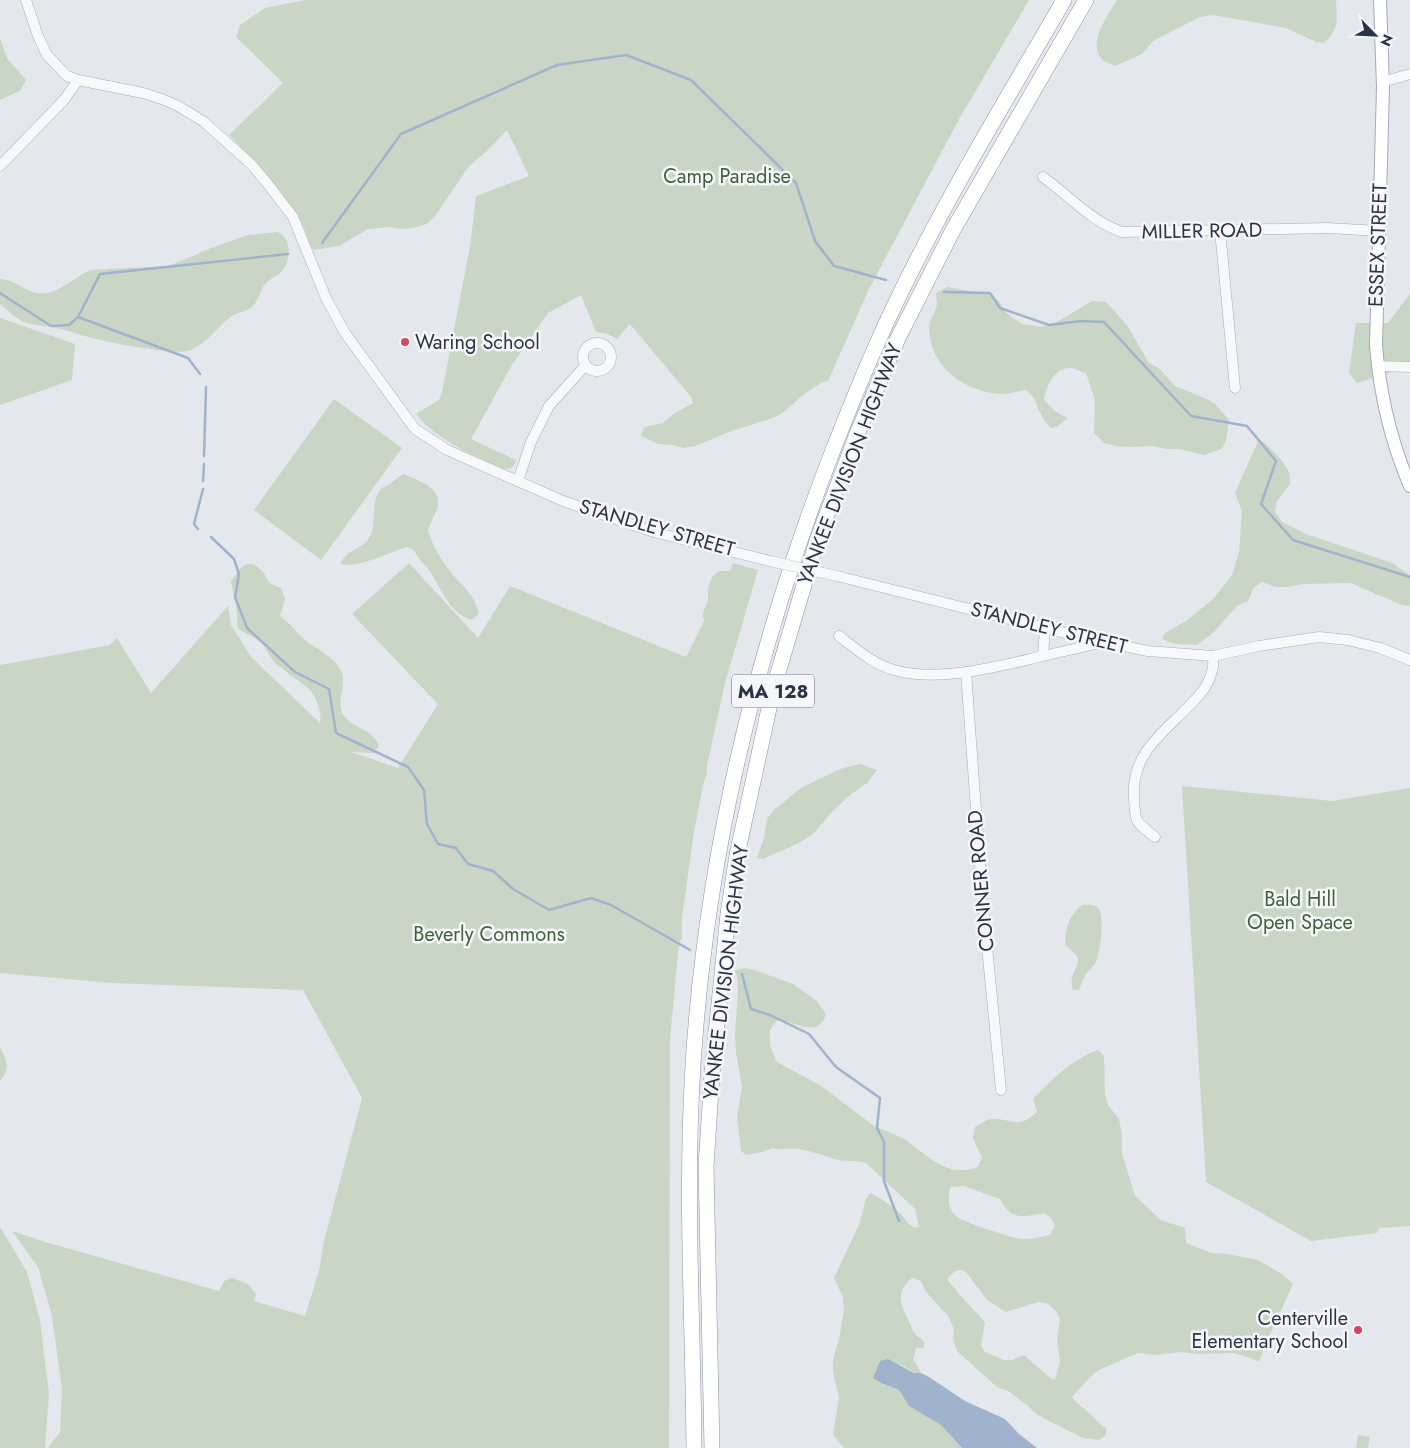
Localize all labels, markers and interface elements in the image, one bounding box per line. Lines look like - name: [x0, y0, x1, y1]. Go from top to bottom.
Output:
- north arrow: [1350, 10, 1400, 60]
- text: N: [1375, 31, 1398, 49]
- park label: Camp Paradise: [663, 162, 791, 191]
- street label: ESSEX STREET: [1361, 182, 1395, 307]
- street label: MILLER ROAD: [1142, 215, 1262, 247]
- place label: Waring School: [415, 328, 540, 357]
- marker: Waring School: [399, 336, 411, 348]
- street label: YANKEE DIVISION HIGHWAY: [790, 338, 910, 589]
- street label: STANDLEY STREET: [576, 492, 739, 564]
- street label: STANDLEY STREET: [968, 595, 1131, 662]
- road number: MA 128: [732, 674, 814, 708]
- street label: CONNER ROAD: [960, 809, 1002, 953]
- street label: YANKEE DIVISION HIGHWAY: [696, 842, 756, 1101]
- park label: Bald Hill Open Space: [1247, 885, 1353, 937]
- park label: Beverly Commons: [413, 920, 565, 949]
- place label: Centerville Elementary School: [1192, 1304, 1348, 1356]
- marker: Centerville Elementary School: [1352, 1324, 1364, 1336]

